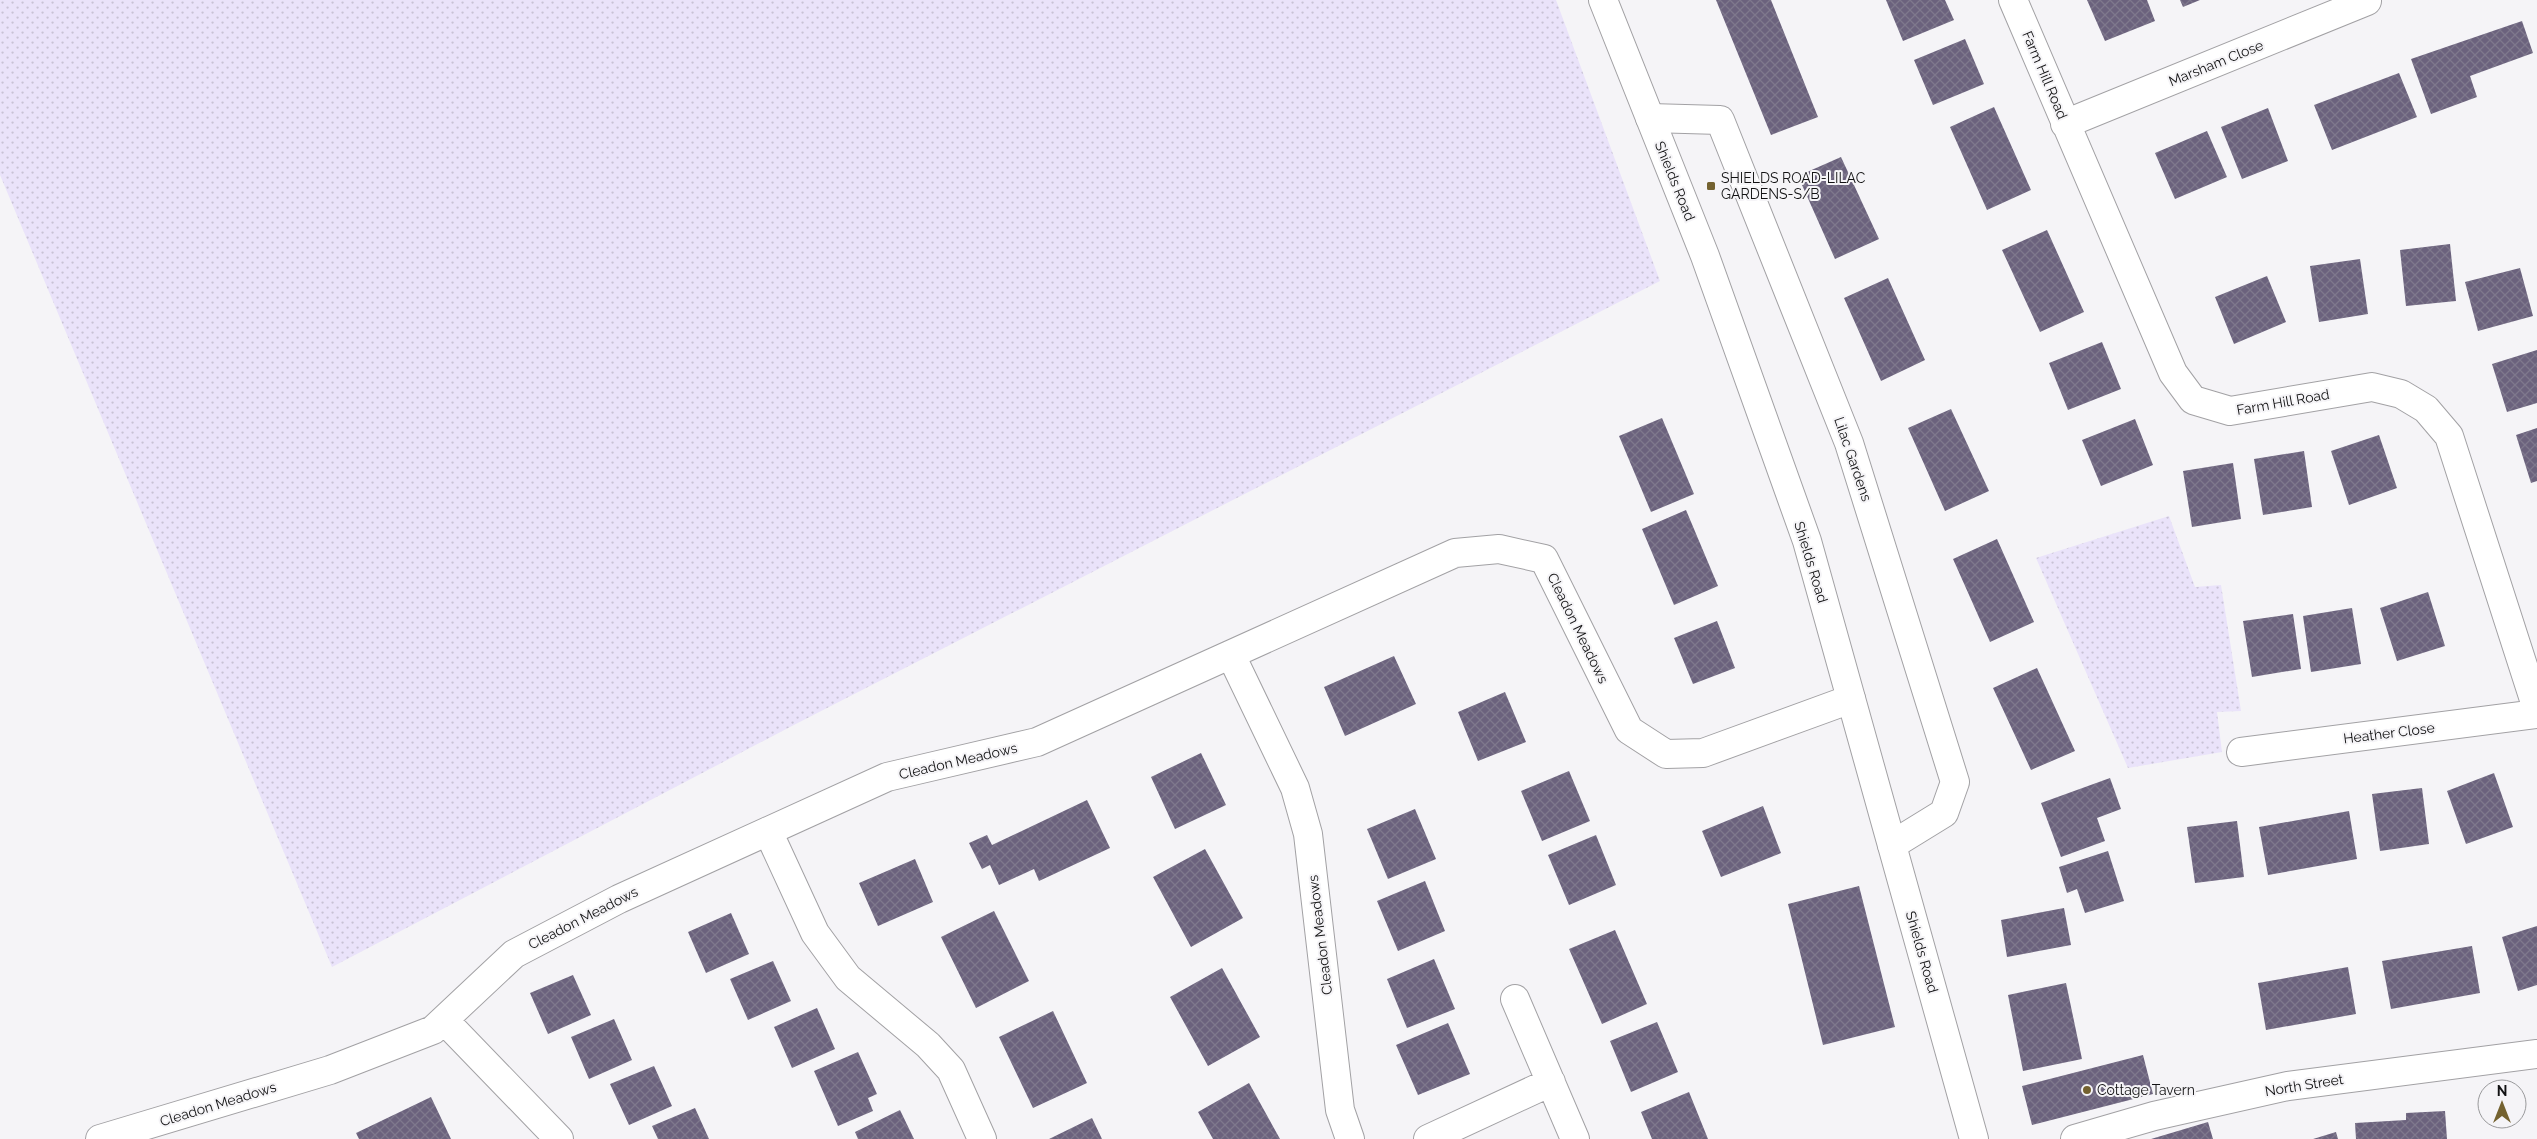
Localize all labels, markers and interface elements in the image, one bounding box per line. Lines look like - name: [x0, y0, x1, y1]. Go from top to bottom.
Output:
- street label: Farm Hill Road: [2019, 29, 2071, 121]
- street label: Marsham Close: [2166, 37, 2266, 89]
- street label: Shields Road: [1652, 139, 1698, 223]
- place label: SHIELDS ROAD-LILAC GARDENS-S/B: [1721, 170, 1866, 202]
- marker: SHIELDS ROAD-LILAC GARDENS-S/B: [1705, 180, 1717, 192]
- street label: Farm Hill Road: [2235, 386, 2331, 418]
- street label: Lilac Gardens: [1831, 415, 1875, 503]
- street label: Shields Road: [1791, 519, 1831, 605]
- street label: Cleadon Meadows: [1544, 570, 1612, 686]
- street label: Heather Close: [2342, 719, 2436, 747]
- street label: Cleadon Meadows: [897, 740, 1019, 782]
- street label: Cleadon Meadows: [1305, 874, 1335, 996]
- street label: Cleadon Meadows: [526, 883, 641, 953]
- street label: Shields Road: [1903, 909, 1941, 995]
- street label: North Street: [2264, 1071, 2345, 1099]
- street label: Cleadon Meadows: [158, 1079, 278, 1129]
- north arrow: [2477, 1079, 2527, 1129]
- place label: Cottage Tavern: [2097, 1082, 2195, 1098]
- text: N: [2497, 1083, 2507, 1099]
- marker: Cottage Tavern: [2081, 1084, 2093, 1096]

